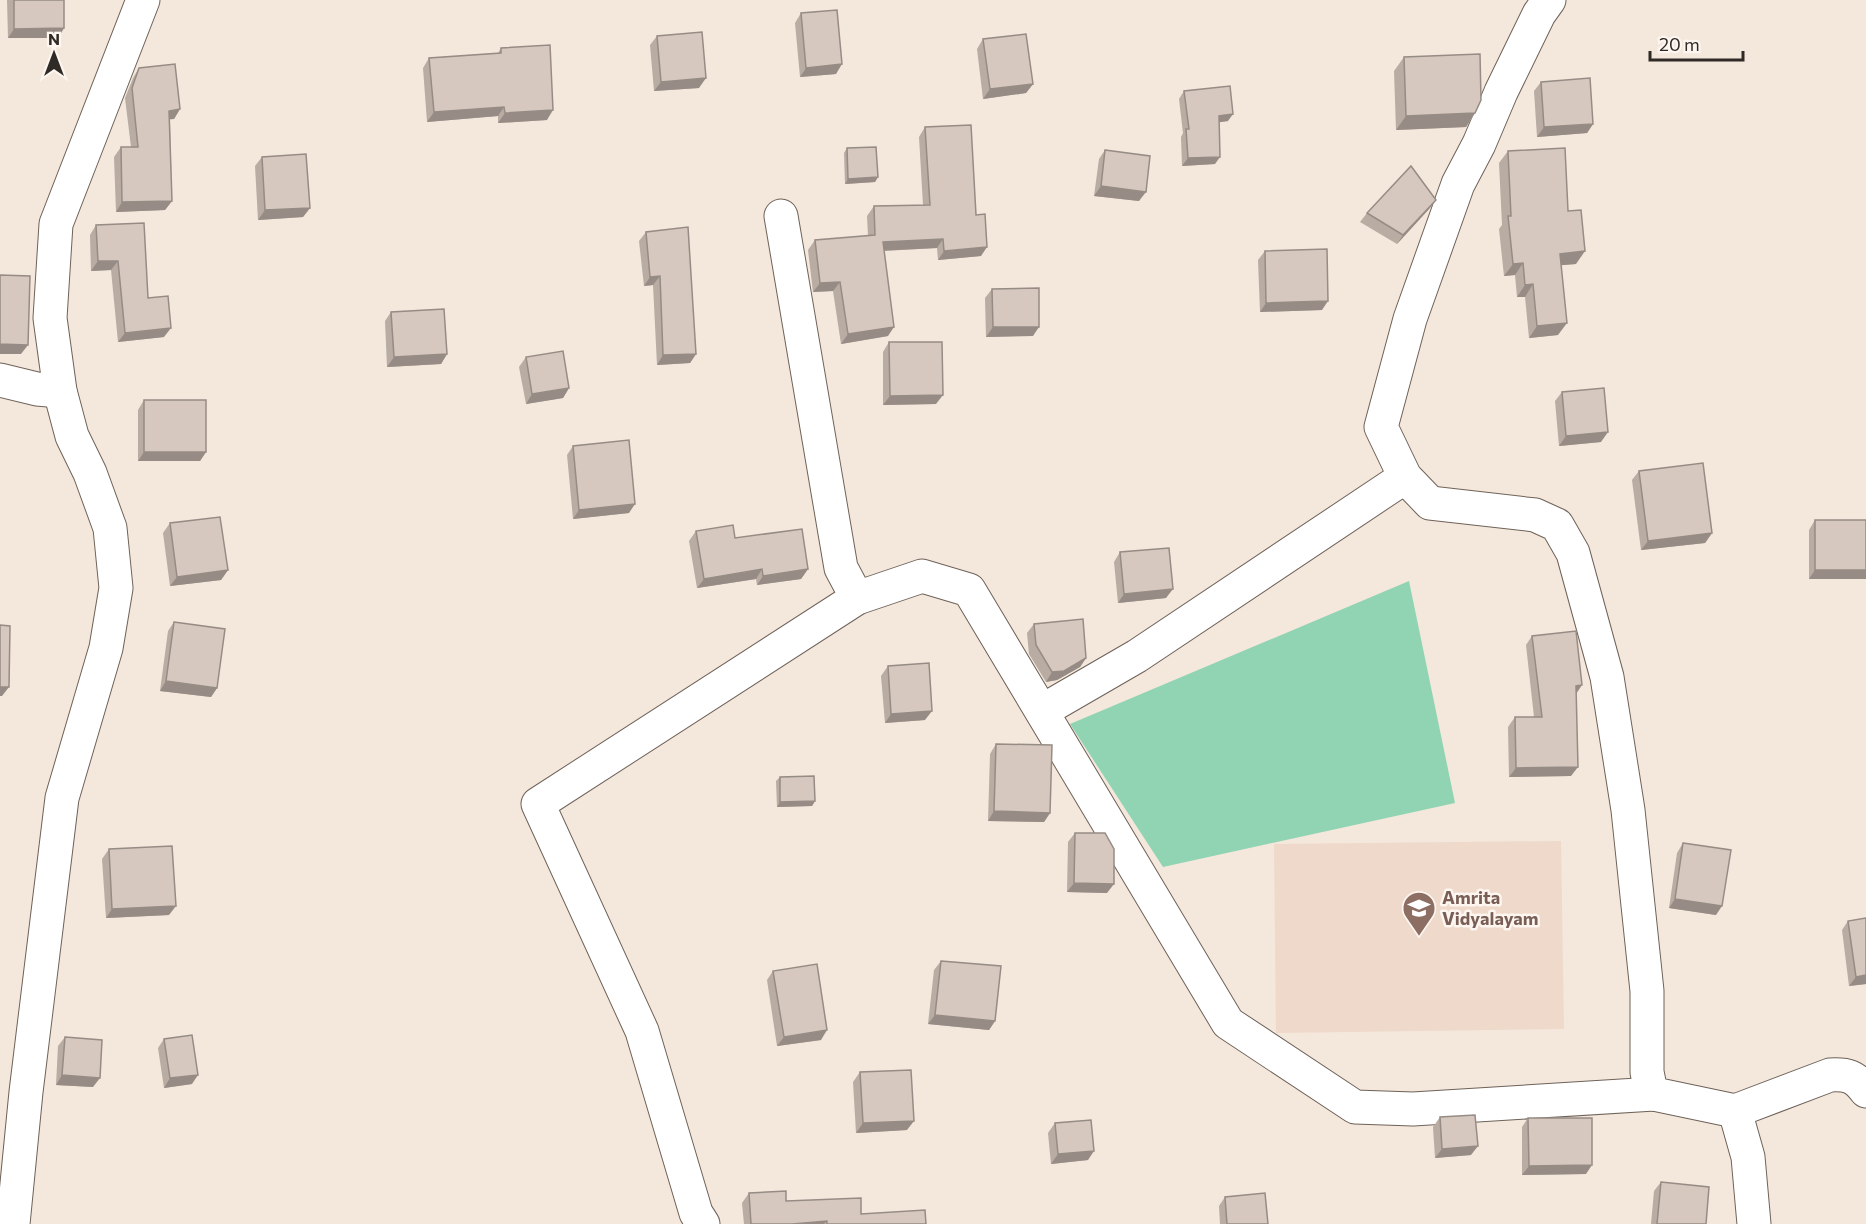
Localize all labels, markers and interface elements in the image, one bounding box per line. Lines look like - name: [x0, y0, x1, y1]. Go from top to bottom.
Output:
- north arrow: [24, 24, 84, 84]
- scale bar: [1650, 24, 1743, 62]
- text: N: [48, 29, 60, 48]
- text: 20 m: [1659, 33, 1700, 55]
- place label: Amrita Vidyalayam: [1442, 886, 1539, 929]
- school or university icon: Amrita Vidyalayam: [1401, 890, 1437, 937]

